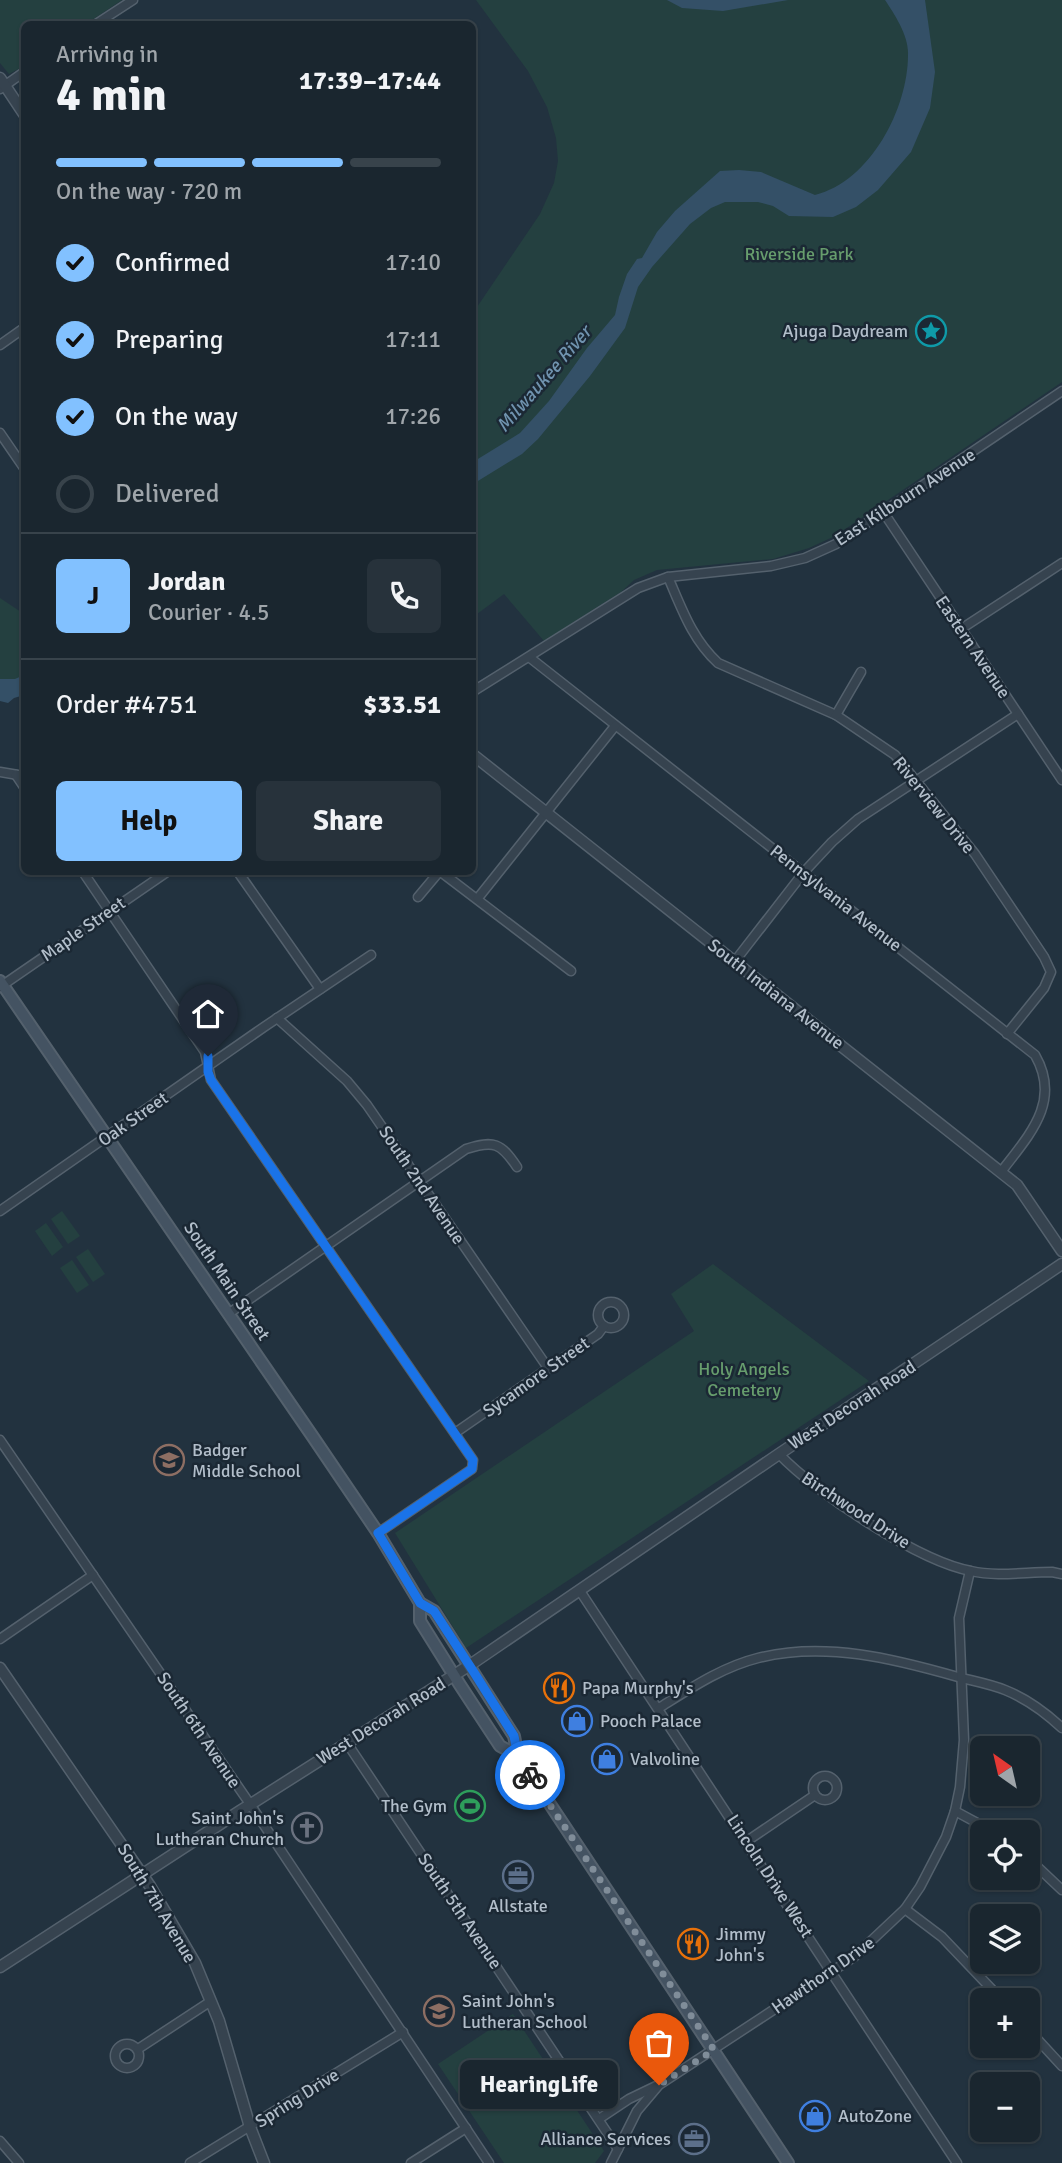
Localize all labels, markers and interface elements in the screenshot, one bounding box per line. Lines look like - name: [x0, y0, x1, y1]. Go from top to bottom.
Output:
- text: Arriving in: [56, 40, 158, 69]
- text: 17:39–17:44: [299, 65, 441, 97]
- text: 4 min: [56, 67, 167, 123]
- text: On the way · 720 m: [56, 177, 242, 206]
- park label: Riverside Park: [745, 243, 854, 265]
- icon: check: [56, 244, 94, 282]
- text: Confirmed: [115, 247, 230, 279]
- text: 17:10: [385, 248, 441, 277]
- place icon: Ajuga Daydream: [914, 314, 948, 348]
- water label: Milwaukee River: [491, 319, 599, 437]
- place label: Ajuga Daydream: [783, 320, 908, 342]
- icon: check: [56, 321, 94, 359]
- text: Preparing: [115, 324, 223, 356]
- text: 17:11: [385, 325, 441, 354]
- icon: check: [56, 398, 94, 436]
- text: On the way: [115, 401, 238, 433]
- text: 17:26: [385, 402, 441, 431]
- street label: East Kilbourn Avenue: [830, 443, 980, 551]
- text: Delivered: [115, 478, 220, 510]
- button: phone: [367, 559, 441, 633]
- text: Jordan: [148, 566, 225, 598]
- text: J: [87, 580, 99, 612]
- street label: Eastern Avenue: [931, 592, 1015, 702]
- text: Courier · 4.5: [148, 598, 269, 627]
- text: Order #4751: [56, 689, 197, 721]
- text: $33.51: [363, 689, 441, 721]
- street label: Riverview Drive: [888, 752, 980, 858]
- button: Help: [56, 781, 242, 861]
- button: Share: [256, 781, 441, 861]
- street label: Pennsylvania Avenue: [766, 840, 906, 956]
- street label: Maple Street: [36, 892, 130, 966]
- street label: South Indiana Avenue: [703, 934, 849, 1054]
- pin: [178, 984, 238, 1056]
- icon: home: [189, 995, 227, 1033]
- street label: Oak Street: [94, 1087, 172, 1151]
- street label: South 2nd Avenue: [374, 1121, 470, 1249]
- street label: South Main Street: [179, 1217, 275, 1345]
- street label: Sycamore Street: [478, 1332, 594, 1422]
- street label: West Decorah Road: [784, 1355, 920, 1455]
- park label: Holy Angels Cemetery: [698, 1358, 790, 1401]
- place label: Badger Middle School: [192, 1439, 301, 1482]
- school or university icon: Badger Middle School: [152, 1443, 186, 1477]
- street label: Birchwood Drive: [797, 1467, 915, 1553]
- street label: South 6th Avenue: [152, 1668, 246, 1792]
- restaurant icon: Papa Murphy's: [542, 1671, 576, 1705]
- street label: West Decorah Road: [312, 1672, 450, 1770]
- place label: Papa Murphy's: [582, 1677, 694, 1699]
- shop icon: Pooch Palace: [560, 1704, 594, 1738]
- place label: Pooch Palace: [600, 1710, 701, 1732]
- north arrow: [970, 1736, 1040, 1806]
- map controls: [970, 1736, 1040, 2142]
- courier: [495, 1740, 565, 1810]
- shop icon: Valvoline: [590, 1742, 624, 1776]
- place label: Valvoline: [630, 1748, 700, 1770]
- icon: bike: [511, 1756, 549, 1794]
- sports icon: The Gym: [453, 1789, 487, 1823]
- place label: The Gym: [381, 1795, 447, 1817]
- place label: Saint John's Lutheran Church: [156, 1807, 284, 1850]
- street label: Lincoln Drive West: [722, 1810, 818, 1942]
- church icon: Saint John's Lutheran Church: [290, 1811, 324, 1845]
- button: locate: [970, 1820, 1040, 1890]
- street label: South 7th Avenue: [113, 1839, 201, 1967]
- street label: South 5th Avenue: [413, 1849, 507, 1973]
- office icon: Allstate: [501, 1859, 535, 1893]
- place label: Allstate: [488, 1895, 548, 1917]
- button: layers: [970, 1904, 1040, 1974]
- place label: Jimmy John's: [716, 1923, 766, 1966]
- restaurant icon: Jimmy John's: [676, 1927, 710, 1961]
- street label: Hawthorn Drive: [767, 1931, 879, 2019]
- button: +: [970, 1988, 1040, 2058]
- place label: Saint John's Lutheran School: [462, 1990, 588, 2033]
- school or university icon: Saint John's Lutheran School: [422, 1994, 456, 2028]
- pin: [629, 2013, 689, 2085]
- icon: bag: [640, 2024, 678, 2062]
- callout: HearingLife: [460, 2060, 617, 2110]
- street label: Spring Drive: [251, 2064, 343, 2132]
- text: HearingLife: [480, 2070, 598, 2099]
- button: −: [970, 2072, 1040, 2142]
- shop icon: AutoZone: [798, 2099, 832, 2133]
- place label: AutoZone: [838, 2105, 912, 2127]
- office icon: Alliance Services: [677, 2122, 711, 2156]
- place label: Alliance Services: [540, 2128, 671, 2150]

